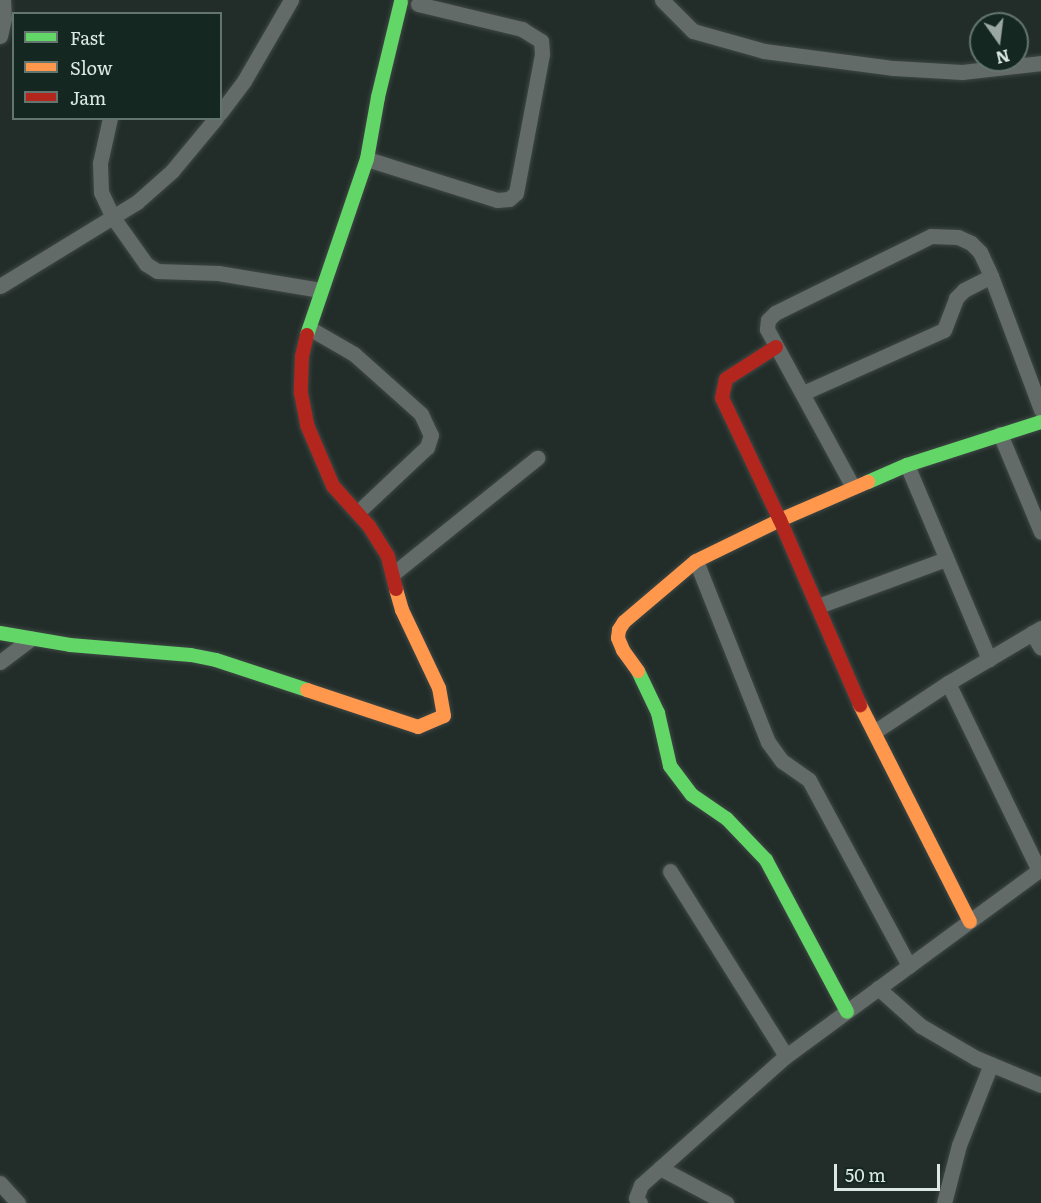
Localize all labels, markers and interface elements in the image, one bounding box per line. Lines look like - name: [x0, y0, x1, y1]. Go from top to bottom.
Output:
- legend: [12, 12, 222, 120]
- north arrow: [969, 12, 1029, 72]
- text: Fast: [70, 24, 105, 51]
- text: N: [993, 44, 1012, 71]
- text: Slow: [70, 54, 112, 81]
- text: Jam: [70, 84, 106, 111]
- scale bar: [837, 1152, 944, 1190]
- text: 50 m: [845, 1161, 886, 1188]

